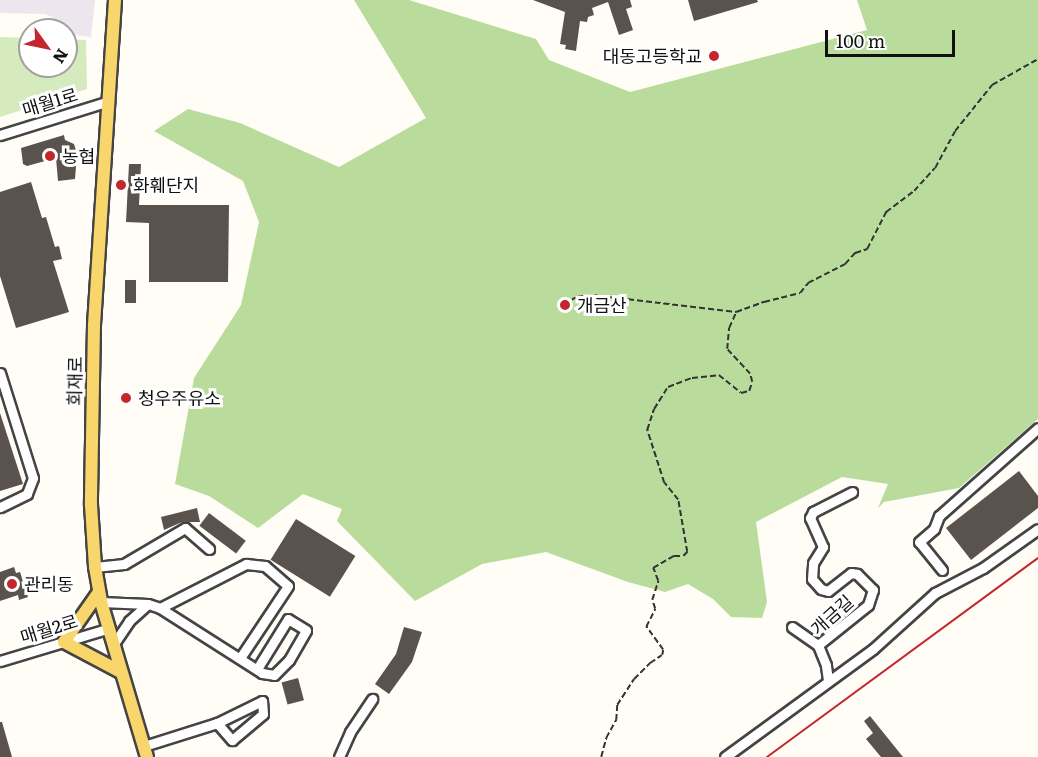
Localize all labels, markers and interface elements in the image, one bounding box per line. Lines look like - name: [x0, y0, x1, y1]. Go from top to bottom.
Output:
- north arrow: [18, 18, 78, 78]
- scale bar: [828, 18, 958, 56]
- text: 100 m: [836, 27, 885, 54]
- text: N: [48, 45, 75, 69]
- place label: 대동고등학교: [603, 45, 702, 67]
- marker: 대동고등학교: [707, 49, 721, 63]
- street label: 매월1로: [20, 83, 80, 121]
- place label: 농협: [62, 145, 95, 167]
- marker: 농협: [43, 149, 57, 163]
- place label: 화훼단지: [133, 174, 199, 196]
- marker: 화훼단지: [114, 178, 128, 192]
- place label: 개금산: [577, 294, 627, 316]
- marker: 개금산: [558, 298, 572, 312]
- street label: 회재로: [64, 356, 86, 406]
- place label: 청우주유소: [138, 387, 221, 409]
- marker: 청우주유소: [119, 391, 133, 405]
- place label: 관리동: [24, 573, 74, 595]
- marker: 관리동: [5, 577, 19, 591]
- street label: 개금길: [806, 590, 858, 640]
- street label: 매월2로: [18, 610, 80, 648]

